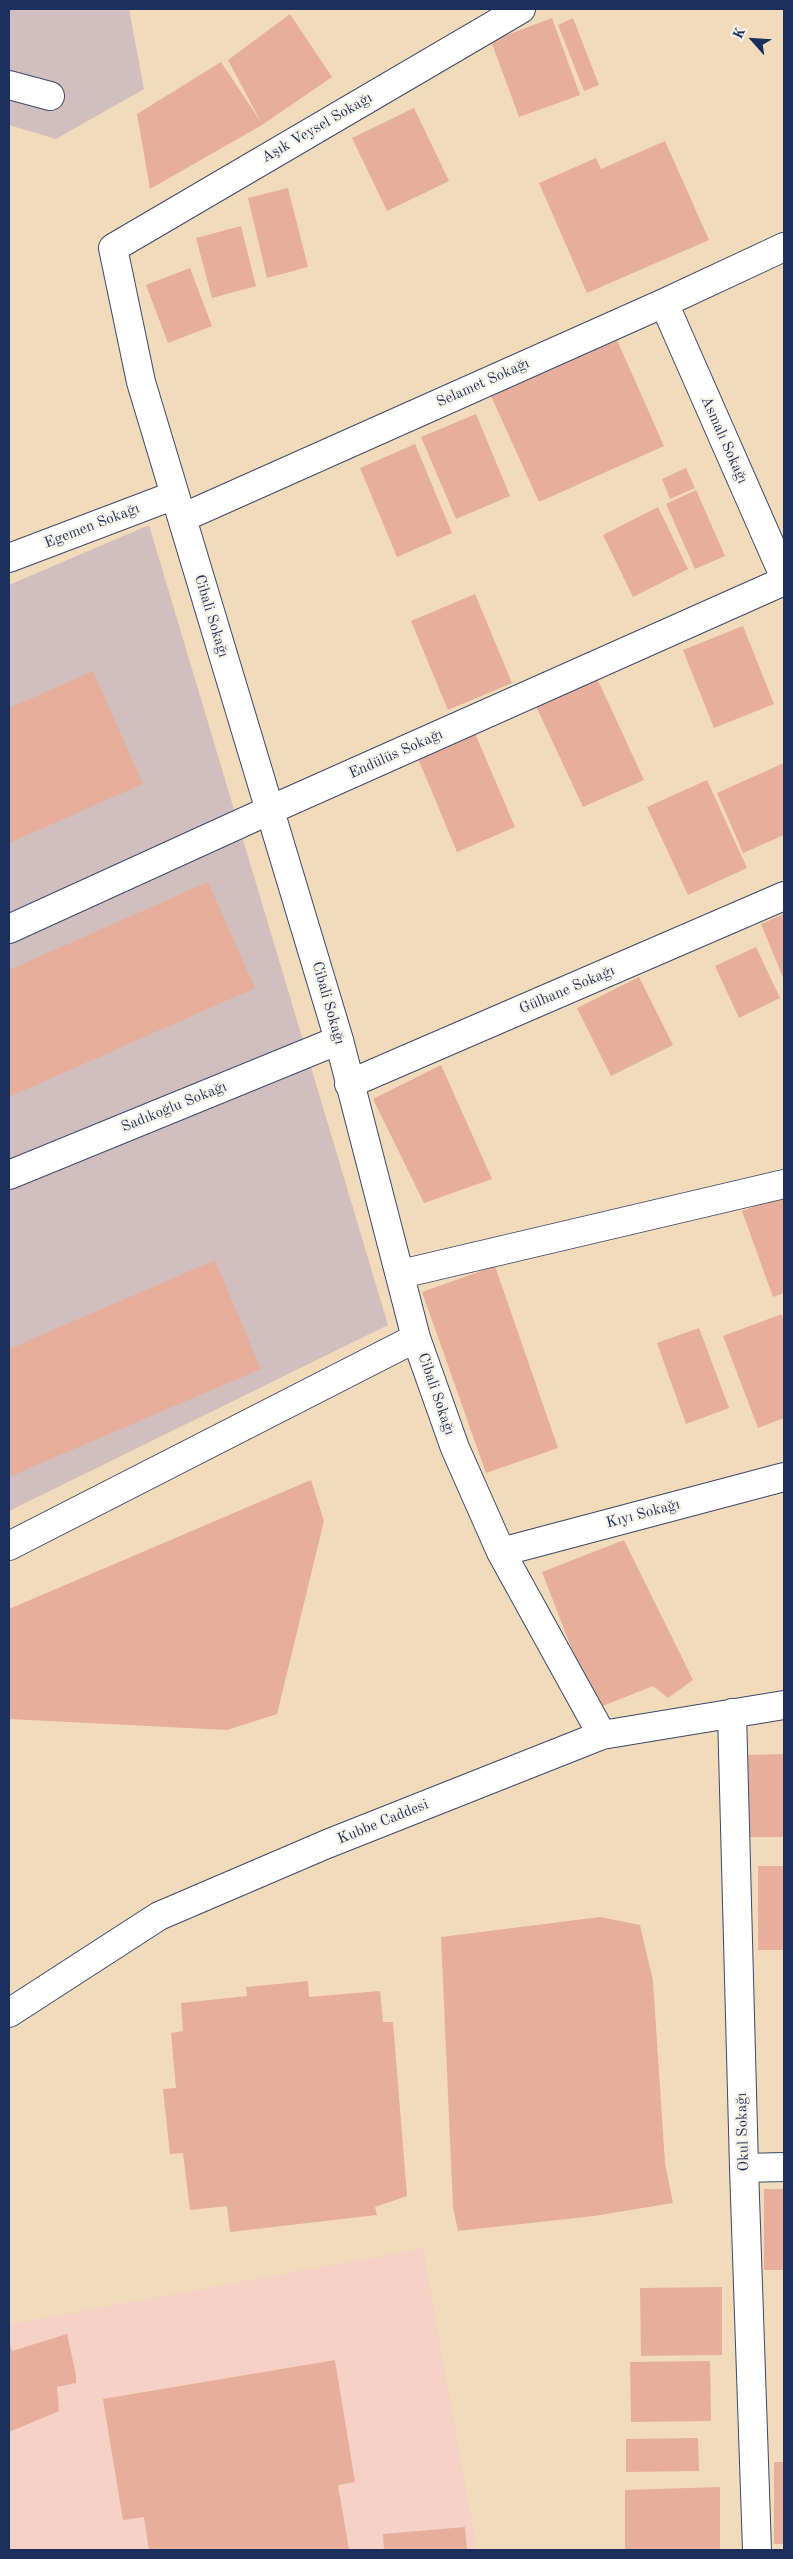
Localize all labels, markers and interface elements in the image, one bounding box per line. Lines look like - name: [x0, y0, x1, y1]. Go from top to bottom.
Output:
- north arrow: [728, 15, 778, 65]
- text: K: [731, 26, 748, 41]
- street label: Aşık Veysel Sokağı: [258, 89, 376, 167]
- street label: Selamet Sokağı: [434, 354, 532, 412]
- street label: Asmalı Sokağı: [697, 394, 751, 486]
- street label: Egemen Sokağı: [42, 500, 142, 552]
- street label: Cibali Sokağı: [190, 572, 232, 660]
- street label: Endülüs Sokağı: [346, 725, 446, 783]
- street label: Cibali Sokağı: [308, 959, 348, 1047]
- street label: Gülhane Sokağı: [517, 962, 617, 1018]
- street label: Sadıkoğlu Sokağı: [119, 1078, 229, 1136]
- street label: Cibali Sokağı: [414, 1351, 458, 1437]
- street label: Kıyı Sokağı: [604, 1496, 682, 1532]
- street label: Kubbe Caddesi: [335, 1796, 431, 1848]
- street label: Okul Sokağı: [733, 2092, 753, 2172]

